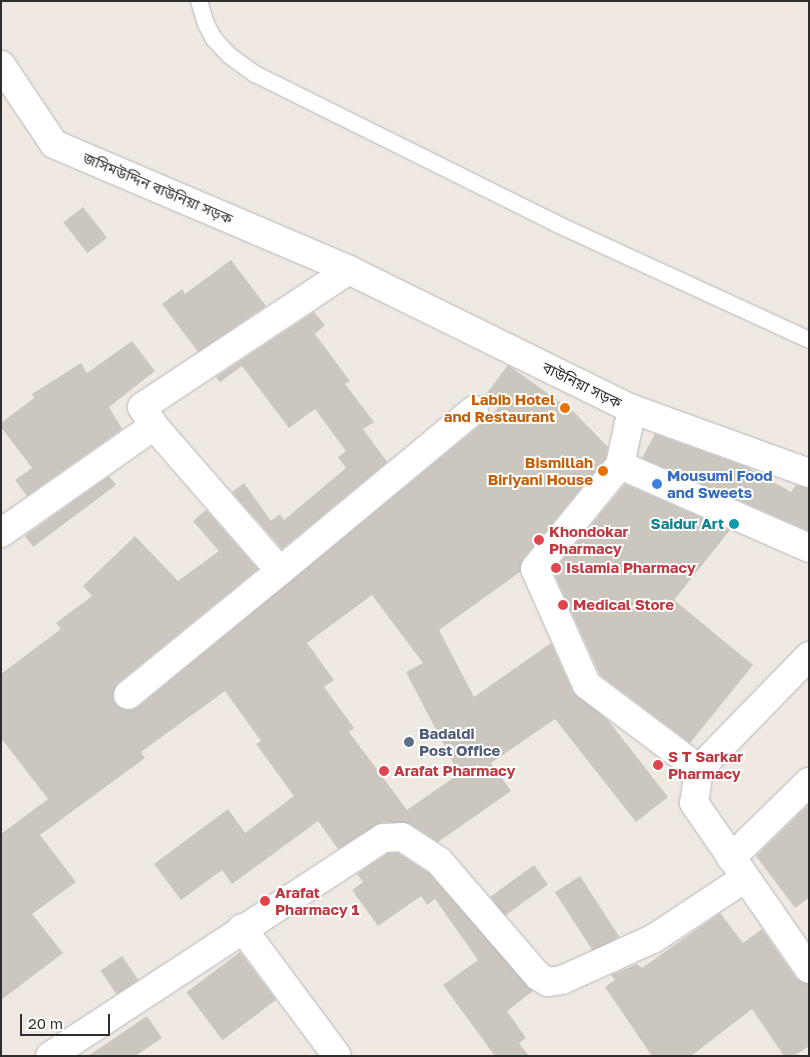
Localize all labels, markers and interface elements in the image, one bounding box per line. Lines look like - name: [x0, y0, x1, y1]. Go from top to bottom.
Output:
- street label: জসিমউদ্দিন বাউনিয়া সড়ক: [80, 148, 236, 228]
- street label: বাউনিয়া সড়ক: [539, 358, 625, 412]
- place label: Labib Hotel and Restaurant: [444, 390, 555, 425]
- marker: Labib Hotel and Restaurant: [559, 402, 571, 414]
- place label: Bismillah Biriyani House: [488, 453, 593, 488]
- marker: Bismillah Biriyani House: [597, 465, 609, 477]
- place label: Mousumi Food and Sweets: [667, 466, 773, 501]
- marker: Mousumi Food and Sweets: [651, 478, 663, 490]
- place label: Saidur Art: [651, 515, 724, 533]
- marker: Saidur Art: [728, 518, 740, 530]
- place label: Khondokar Pharmacy: [549, 522, 628, 557]
- marker: Khondokar Pharmacy: [533, 534, 545, 546]
- place label: Islamia Pharmacy: [566, 559, 696, 577]
- marker: Islamia Pharmacy: [550, 562, 562, 574]
- place label: Medical Store: [573, 596, 674, 614]
- marker: Medical Store: [557, 599, 569, 611]
- place label: Badaldi Post Office: [419, 724, 500, 759]
- marker: Badaldi Post Office: [403, 736, 415, 748]
- place label: S T Sarkar Pharmacy: [668, 747, 743, 782]
- marker: S T Sarkar Pharmacy: [652, 759, 664, 771]
- place label: Arafat Pharmacy: [394, 762, 515, 780]
- marker: Arafat Pharmacy: [378, 765, 390, 777]
- place label: Arafat Pharmacy 1: [275, 883, 359, 918]
- marker: Arafat Pharmacy 1: [259, 895, 271, 907]
- scale bar: [22, 1004, 112, 1036]
- text: 20 m: [28, 1014, 63, 1032]

